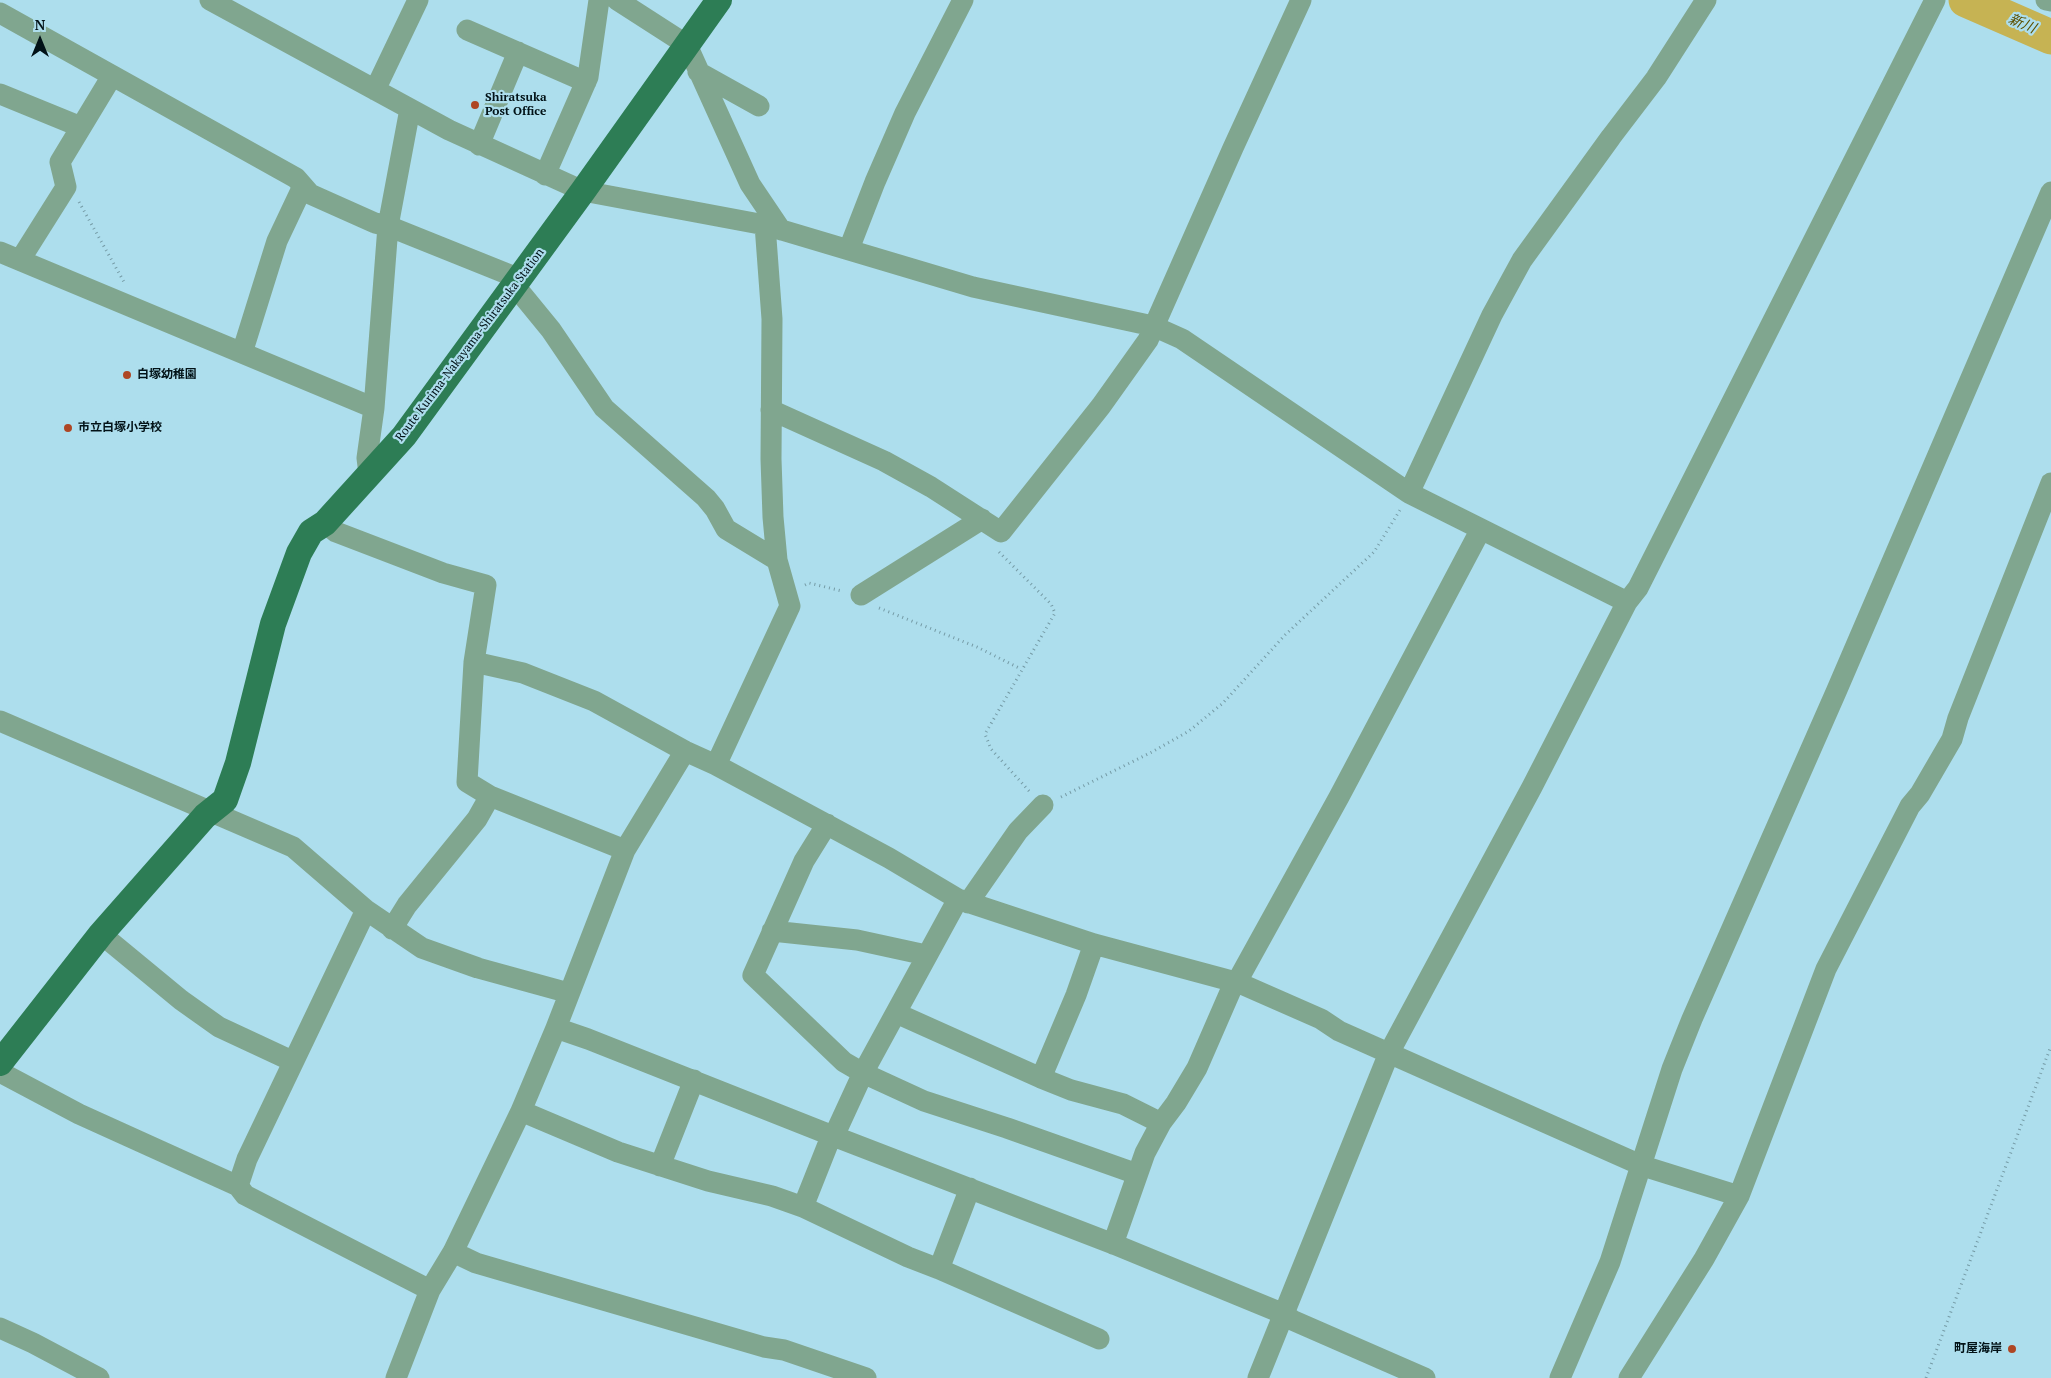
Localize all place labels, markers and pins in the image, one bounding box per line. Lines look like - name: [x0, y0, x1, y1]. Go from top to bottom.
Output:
- place label: Shiratsuka Post Office: [485, 91, 547, 119]
- marker: Shiratsuka Post Office: [469, 99, 481, 111]
- place label: 白塚幼稚園: [137, 368, 197, 382]
- marker: 白塚幼稚園: [121, 369, 133, 381]
- place label: 市立白塚小学校: [78, 421, 162, 435]
- marker: 市立白塚小学校: [62, 422, 74, 434]
- place label: 町屋海岸: [1954, 1342, 2002, 1356]
- marker: 町屋海岸: [2006, 1343, 2018, 1355]

